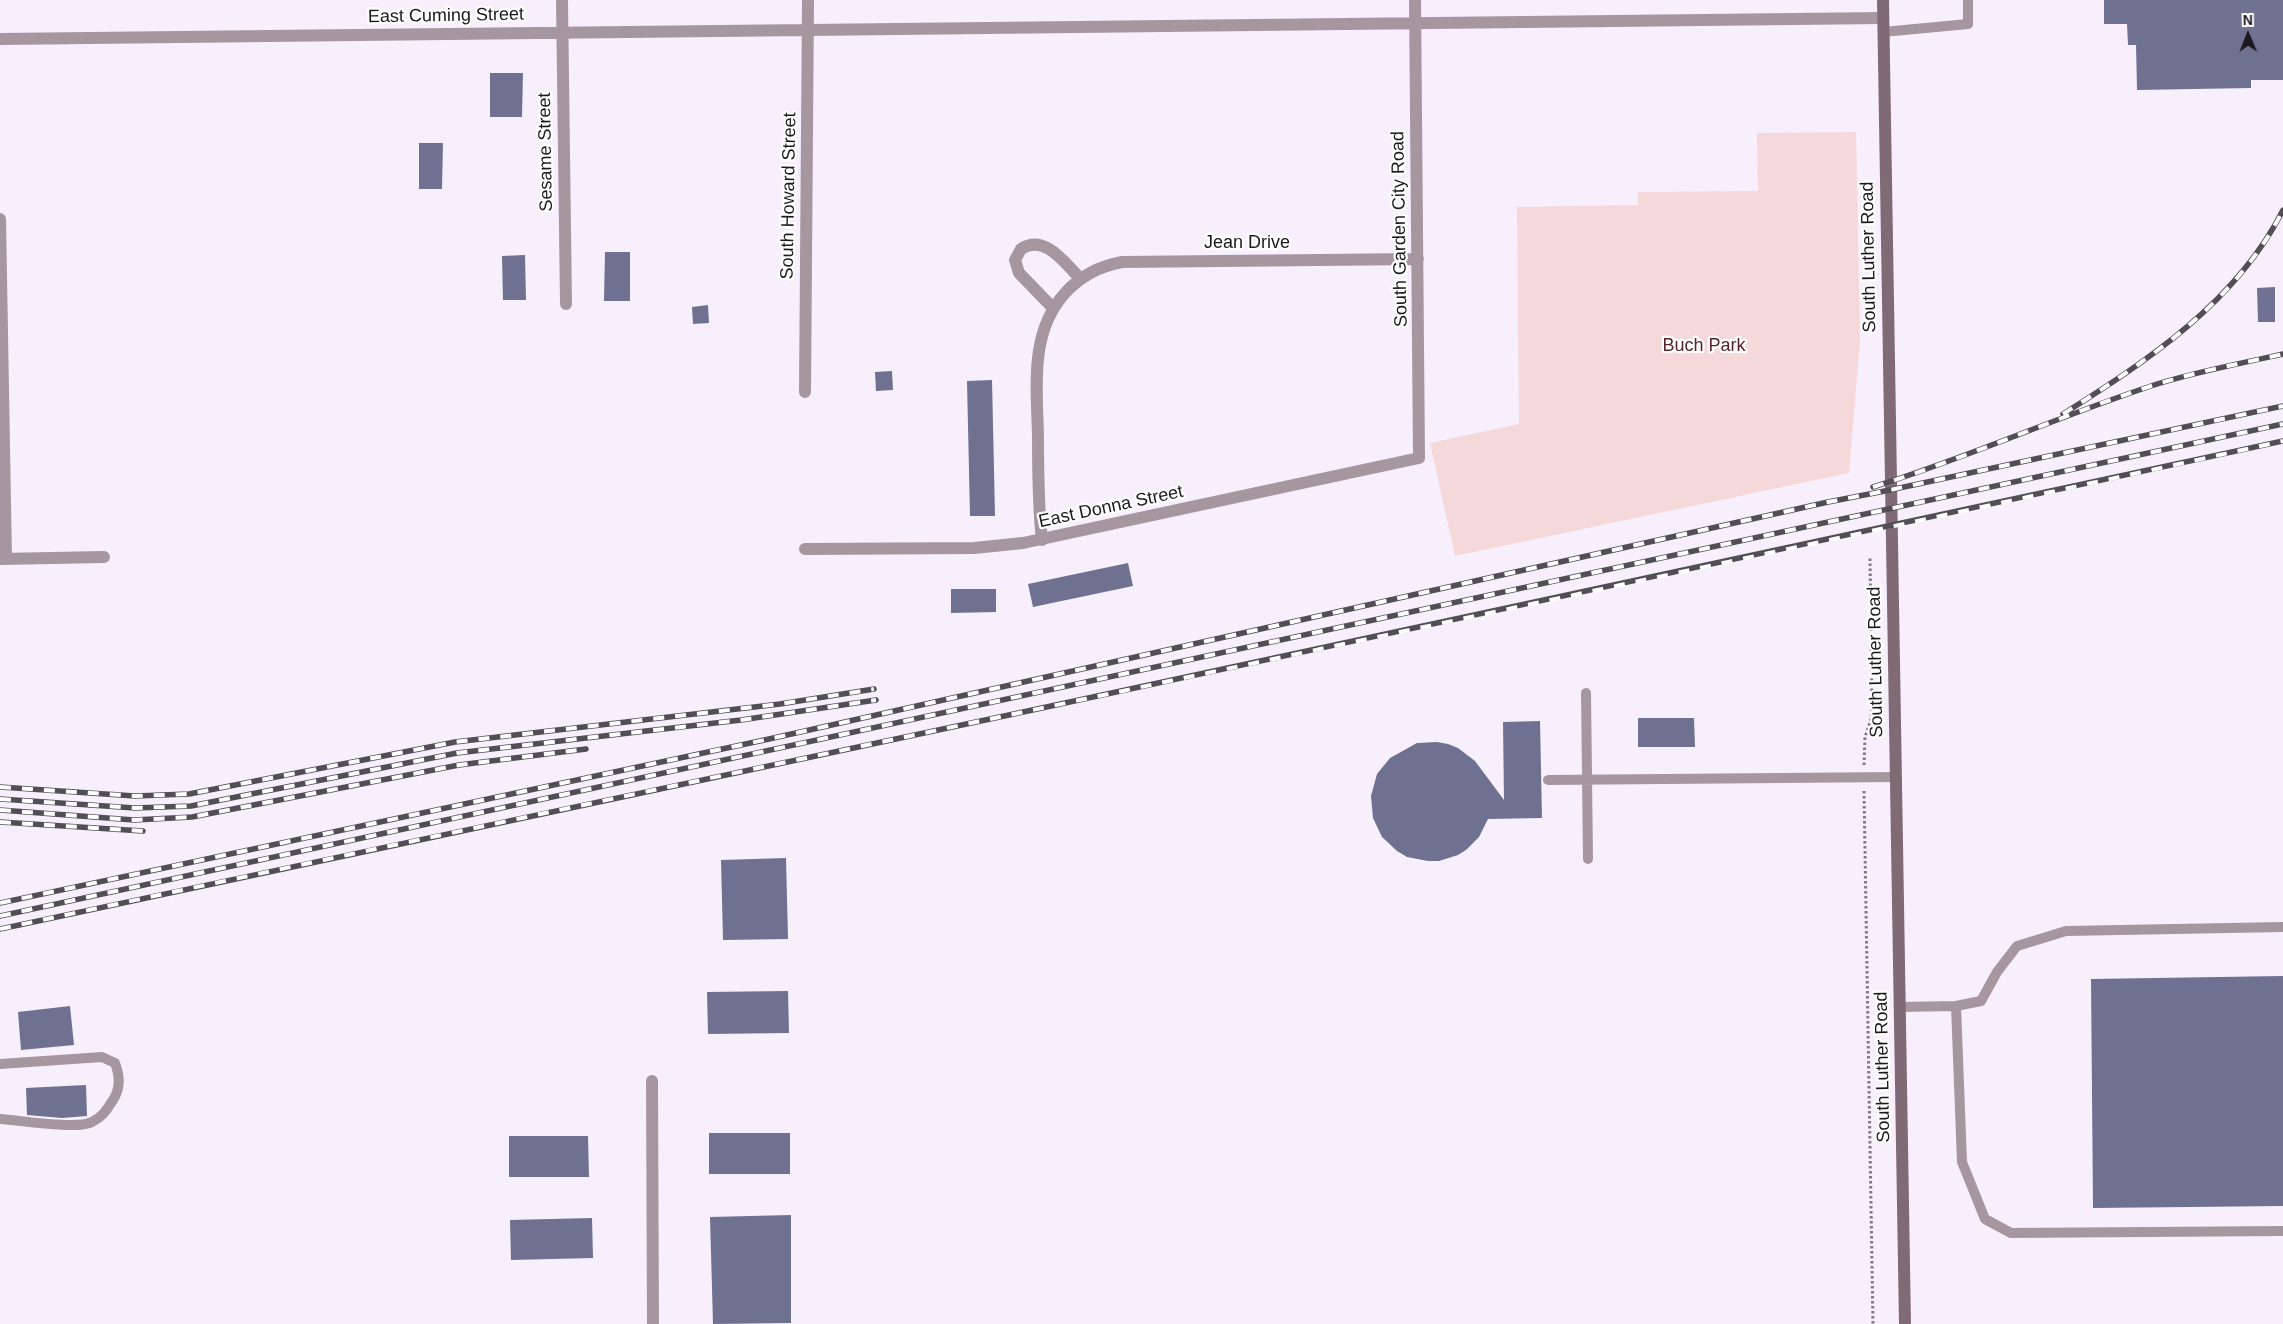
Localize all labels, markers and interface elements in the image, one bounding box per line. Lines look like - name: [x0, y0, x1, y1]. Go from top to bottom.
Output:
- street label: East Cuming Street: [368, 4, 524, 28]
- north arrow: [2223, 10, 2273, 60]
- text: N: [2243, 12, 2253, 28]
- street label: Sesame Street: [534, 92, 558, 212]
- street label: South Howard Street: [777, 112, 801, 280]
- street label: South Garden City Road: [1387, 131, 1413, 327]
- street label: South Luther Road: [1857, 181, 1881, 333]
- street label: Jean Drive: [1204, 232, 1290, 254]
- park label: Buch Park: [1662, 335, 1746, 357]
- street label: East Donna Street: [1037, 481, 1185, 533]
- street label: South Luther Road: [1864, 586, 1888, 738]
- street label: South Luther Road: [1871, 991, 1895, 1143]

